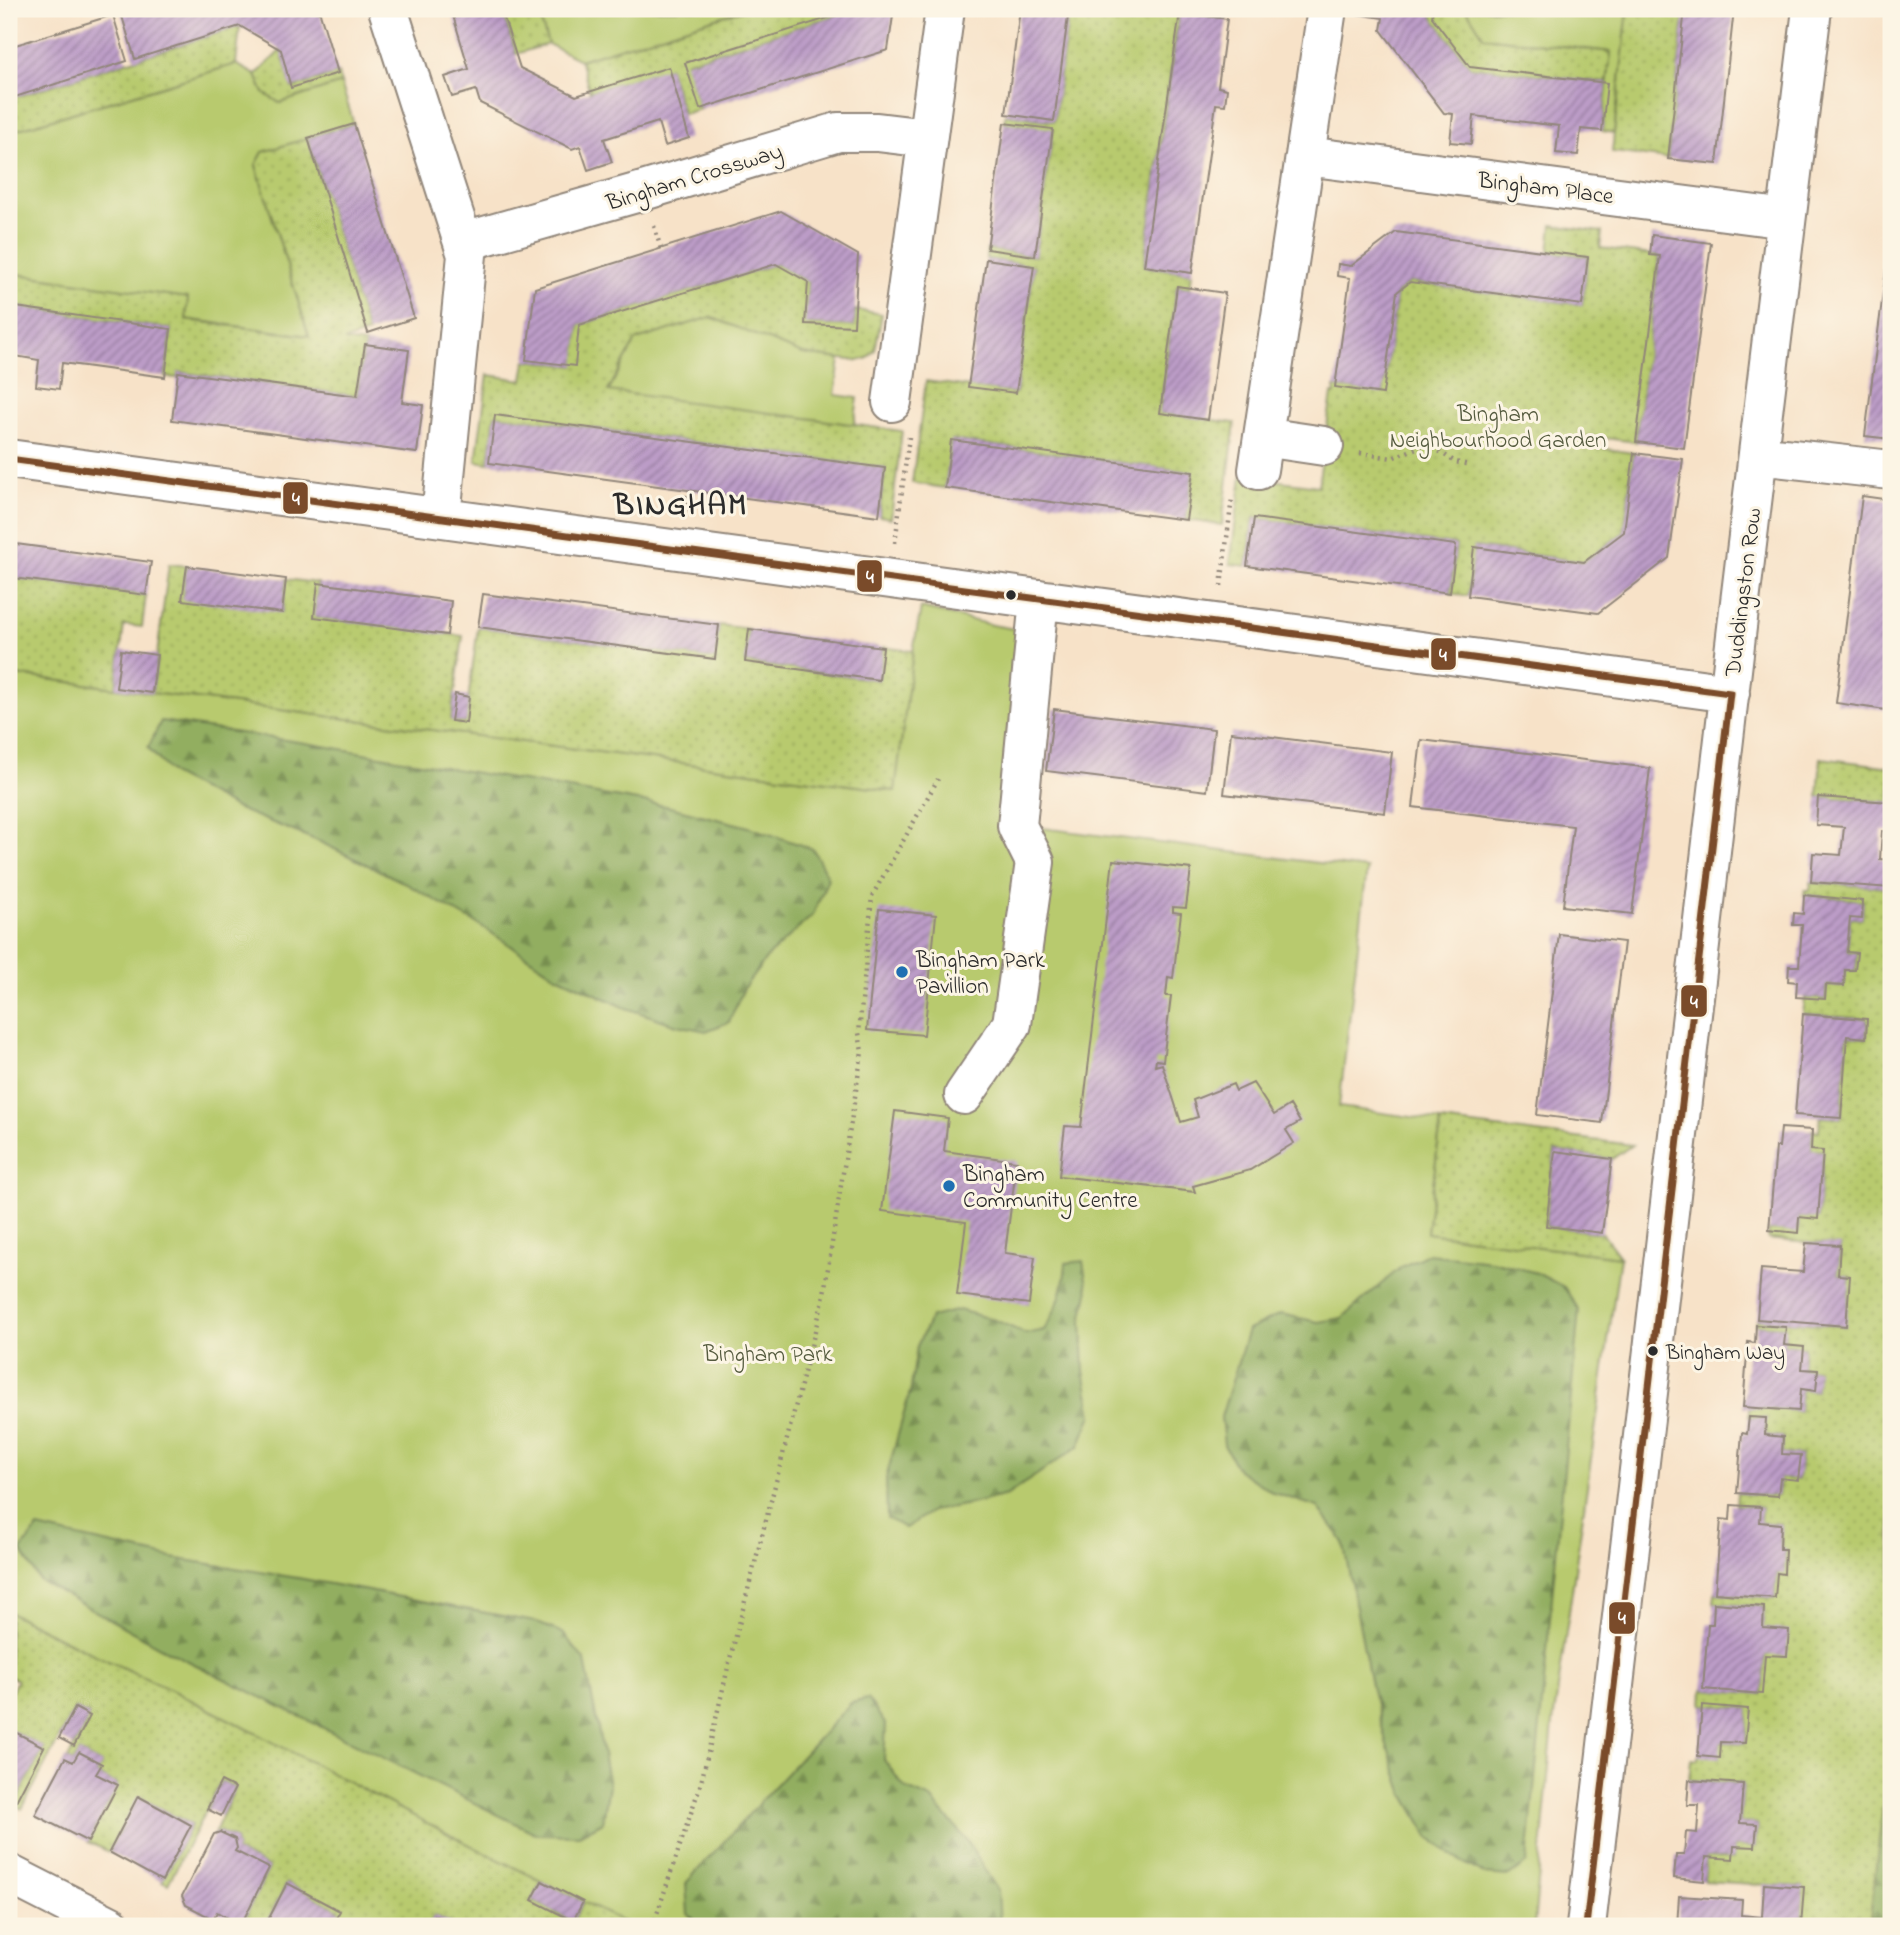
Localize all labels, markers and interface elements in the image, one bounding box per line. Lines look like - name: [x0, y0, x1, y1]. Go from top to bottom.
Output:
- street label: Bingham Crossway: [602, 136, 788, 223]
- street label: Bingham Place: [1475, 165, 1616, 215]
- park label: Bingham Neighbourhood Garden: [1390, 399, 1606, 459]
- line badge: 4: [282, 481, 309, 515]
- district label: BINGHAM: [612, 485, 748, 529]
- text: 4: [292, 487, 300, 514]
- street label: Duddingston Row: [1718, 506, 1772, 680]
- line badge: 4: [856, 559, 883, 593]
- text: 4: [866, 565, 874, 592]
- unlabelled marker: [1004, 588, 1018, 602]
- line badge: 4: [1430, 637, 1457, 671]
- text: 4: [1439, 643, 1447, 670]
- place label: Bingham Park Pavillion: [915, 945, 1046, 1004]
- marker: Bingham Park Pavillion: [894, 964, 910, 980]
- line badge: 4: [1680, 984, 1708, 1018]
- text: 4: [1690, 990, 1698, 1017]
- place label: Bingham Community Centre: [962, 1159, 1138, 1220]
- marker: Bingham Community Centre: [941, 1178, 957, 1194]
- park label: Bingham Park: [703, 1339, 833, 1373]
- place label: Bingham Way: [1665, 1339, 1785, 1371]
- marker: Bingham Way: [1646, 1344, 1660, 1358]
- line badge: 4: [1608, 1601, 1636, 1635]
- text: 4: [1618, 1606, 1626, 1633]

